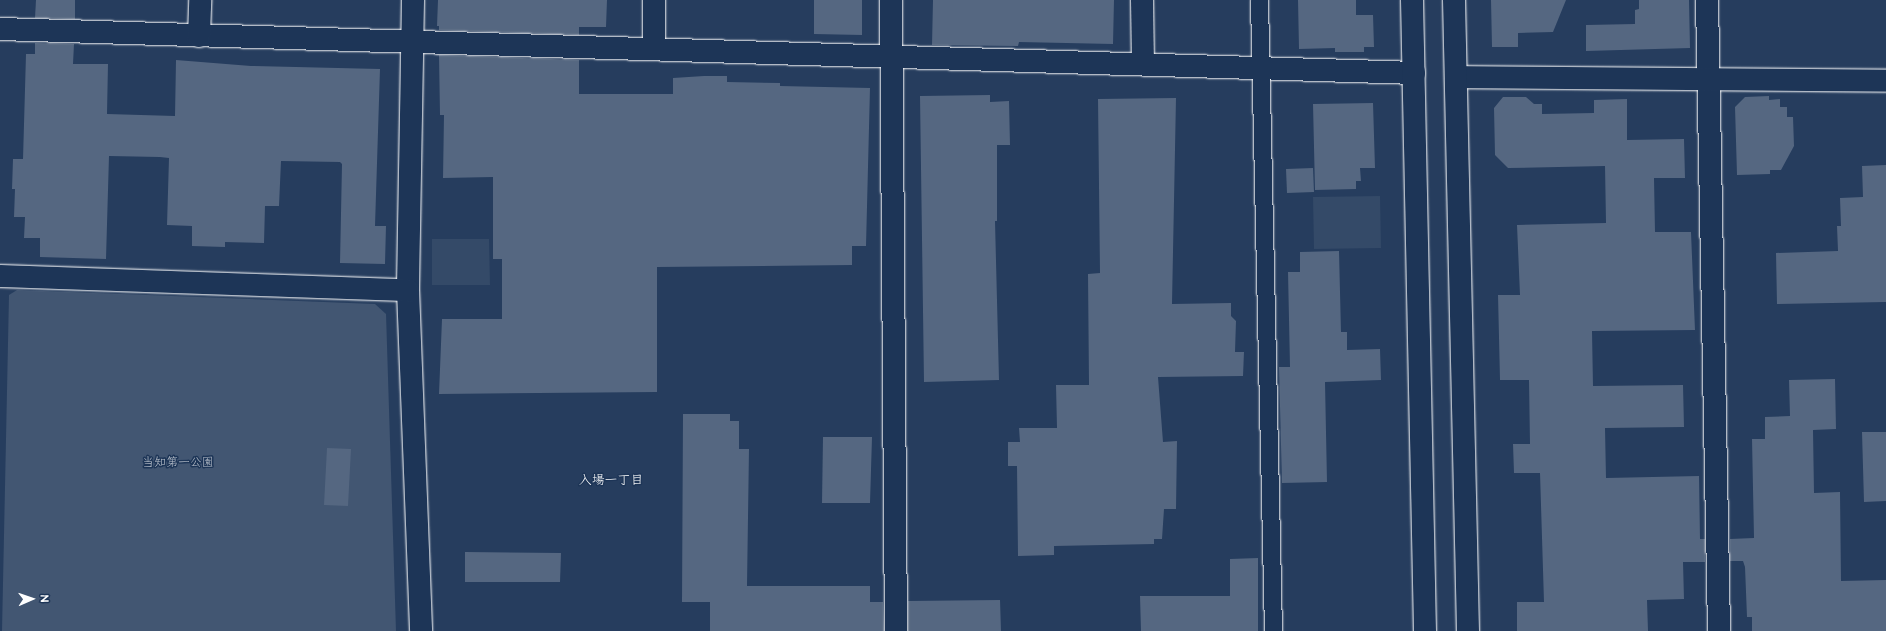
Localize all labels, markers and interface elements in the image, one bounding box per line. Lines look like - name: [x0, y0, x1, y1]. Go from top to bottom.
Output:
- park label: 当知第一公園: [142, 456, 214, 470]
- district label: 入場一丁目: [579, 472, 643, 488]
- north arrow: [12, 579, 52, 619]
- text: N: [37, 595, 52, 602]

